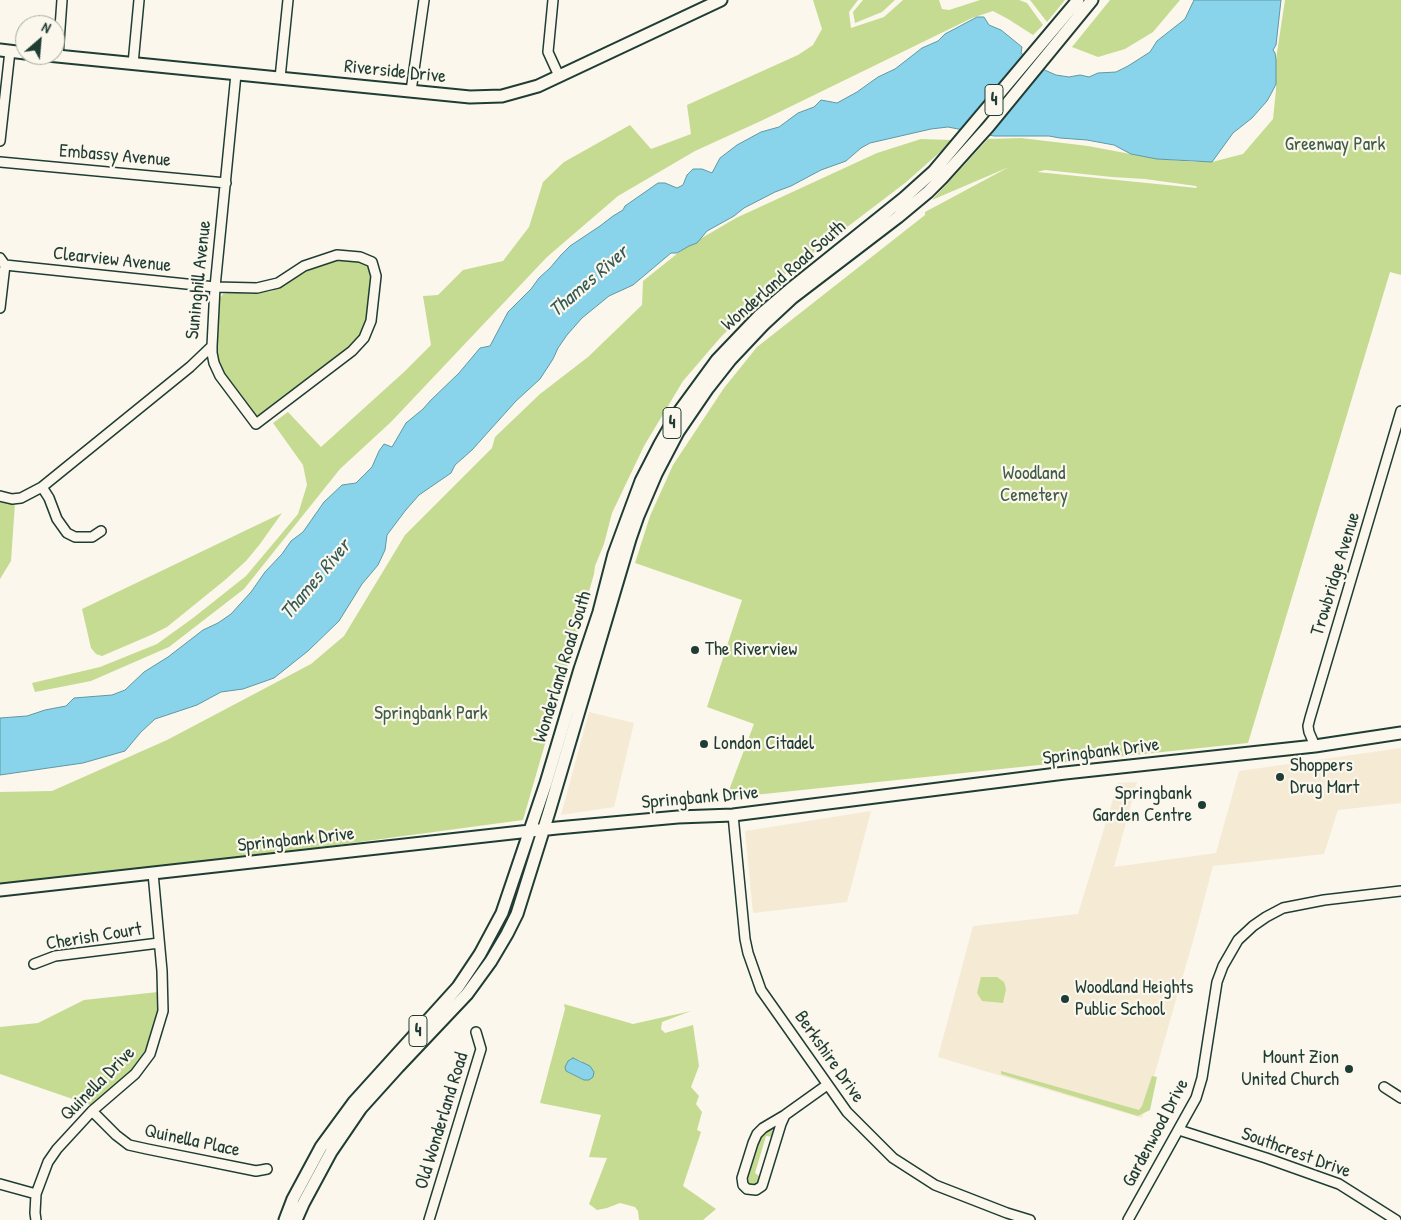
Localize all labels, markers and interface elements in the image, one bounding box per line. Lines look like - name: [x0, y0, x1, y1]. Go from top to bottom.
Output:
- north arrow: [15, 15, 65, 65]
- text: N: [39, 17, 54, 37]
- street label: Riverside Drive: [343, 55, 447, 89]
- road number: 4: [985, 84, 1003, 116]
- park label: Greenway Park: [1285, 134, 1385, 156]
- street label: Embassy Avenue: [58, 140, 172, 172]
- street label: Wonderland Road South: [717, 216, 851, 336]
- street label: Suninghill Avenue: [181, 220, 217, 340]
- water label: Thames River: [545, 241, 633, 323]
- street label: Clearview Avenue: [52, 242, 172, 278]
- road number: 4: [663, 408, 681, 438]
- park label: Woodland Cemetery: [1000, 463, 1068, 507]
- street label: Trowbridge Avenue: [1306, 509, 1366, 639]
- water label: Thames River: [276, 535, 356, 625]
- street label: Wonderland Road South: [529, 589, 597, 745]
- place label: The Riverview: [705, 639, 797, 661]
- marker: The Riverview: [689, 644, 701, 656]
- park label: Springbank Park: [374, 703, 488, 725]
- place label: London Citadel: [714, 733, 814, 755]
- street label: Springbank Drive: [1041, 734, 1161, 770]
- marker: London Citadel: [698, 738, 710, 750]
- place label: Shoppers Drug Mart: [1290, 755, 1359, 799]
- marker: Shoppers Drug Mart: [1274, 771, 1286, 783]
- street label: Springbank Drive: [641, 782, 759, 814]
- place label: Springbank Garden Centre: [1092, 783, 1192, 827]
- marker: Springbank Garden Centre: [1196, 799, 1208, 811]
- street label: Springbank Drive: [236, 823, 356, 857]
- street label: Cherish Court: [44, 918, 144, 956]
- place label: Woodland Heights Public School: [1075, 977, 1193, 1021]
- marker: Woodland Heights Public School: [1059, 993, 1071, 1005]
- street label: Berkshire Drive: [789, 1007, 869, 1107]
- road number: 4: [409, 1016, 427, 1046]
- street label: Quinella Drive: [56, 1042, 140, 1126]
- place label: Mount Zion United Church: [1241, 1047, 1339, 1091]
- street label: Old Wonderland Road: [410, 1050, 474, 1192]
- marker: Mount Zion United Church: [1343, 1063, 1355, 1075]
- street label: Gardenwood Drive: [1118, 1075, 1194, 1191]
- street label: Quinella Place: [142, 1120, 242, 1162]
- street label: Southcrest Drive: [1238, 1123, 1354, 1183]

